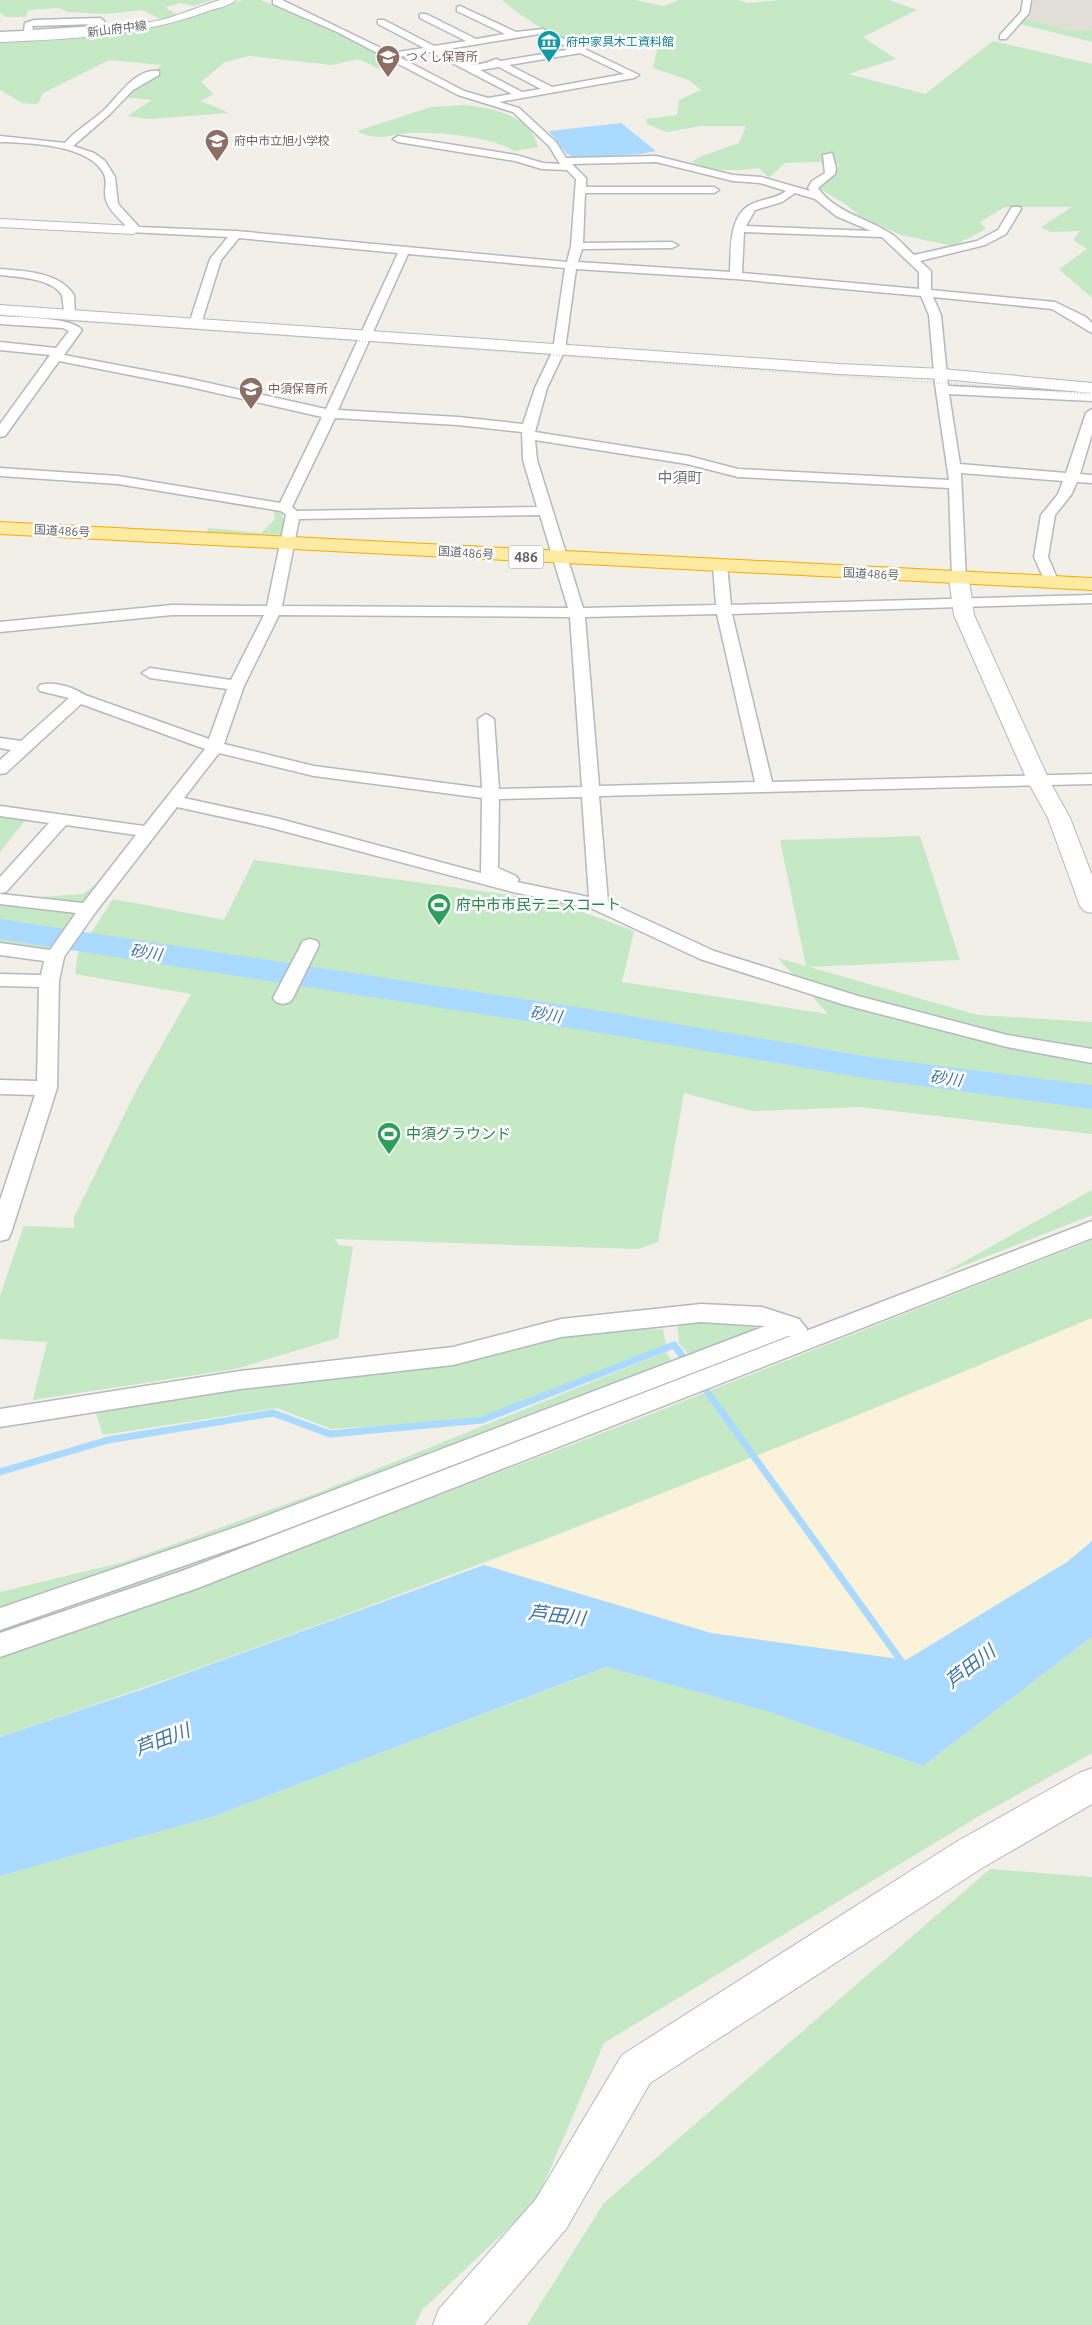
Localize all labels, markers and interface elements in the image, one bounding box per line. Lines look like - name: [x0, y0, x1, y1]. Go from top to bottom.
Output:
- street label: 新山府中線: [86, 18, 148, 39]
- museum icon: 府中家具木工資料館: [536, 29, 562, 63]
- place label: 府中家具木工資料館: [566, 35, 674, 48]
- school or university icon: つくし保育所: [375, 44, 401, 78]
- place label: つくし保育所: [406, 50, 478, 63]
- school or university icon: 府中市立旭小学校: [204, 128, 230, 162]
- place label: 府中市立旭小学校: [234, 134, 330, 147]
- school or university icon: 中須保育所: [238, 376, 264, 410]
- place label: 中須保育所: [268, 382, 328, 395]
- district label: 中須町: [657, 469, 703, 486]
- street label: 国道486号: [34, 523, 90, 538]
- street label: 国道486号: [437, 544, 495, 561]
- road number: 486: [508, 546, 544, 568]
- street label: 国道486号: [843, 566, 899, 581]
- sports icon: 府中市市民テニスコート: [426, 892, 452, 926]
- place label: 府中市市民テニスコート: [456, 896, 621, 913]
- water label: 砂川: [129, 941, 165, 964]
- water label: 砂川: [529, 1003, 565, 1026]
- water label: 砂川: [929, 1067, 965, 1089]
- sports icon: 中須グラウンド: [376, 1121, 402, 1155]
- place label: 中須グラウンド: [406, 1125, 511, 1142]
- water label: 芦田川: [527, 1601, 589, 1630]
- water label: 芦田川: [941, 1639, 1001, 1692]
- water label: 芦田川: [131, 1718, 194, 1759]

